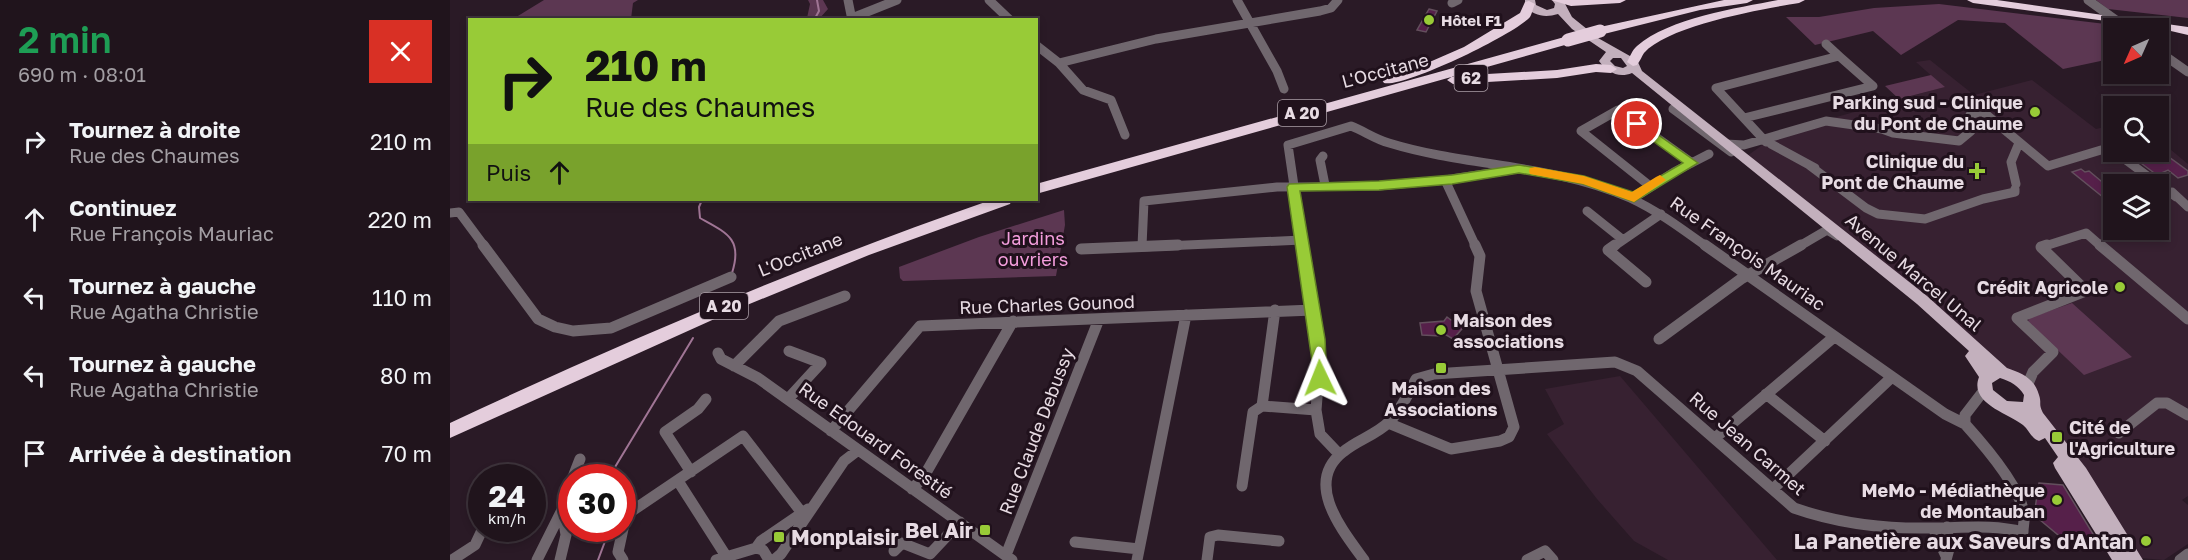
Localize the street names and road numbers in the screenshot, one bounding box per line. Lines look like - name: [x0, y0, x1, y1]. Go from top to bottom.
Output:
- street label: L'Occitane: [1339, 48, 1431, 92]
- road number: 62: [1454, 65, 1488, 91]
- road number: A 20: [1278, 100, 1326, 126]
- street label: Rue François Mauriac: [1666, 191, 1830, 315]
- street label: Avenue Marcel Unal: [1841, 209, 1987, 336]
- street label: L'Occitane: [755, 227, 845, 281]
- street label: Rue Charles Gounod: [959, 290, 1135, 318]
- road number: A 20: [700, 293, 748, 319]
- street label: Rue Claude Debussy: [994, 344, 1078, 518]
- street label: Rue Edouard Forestié: [795, 377, 957, 503]
- street label: Rue Jean Carmet: [1685, 387, 1811, 499]

